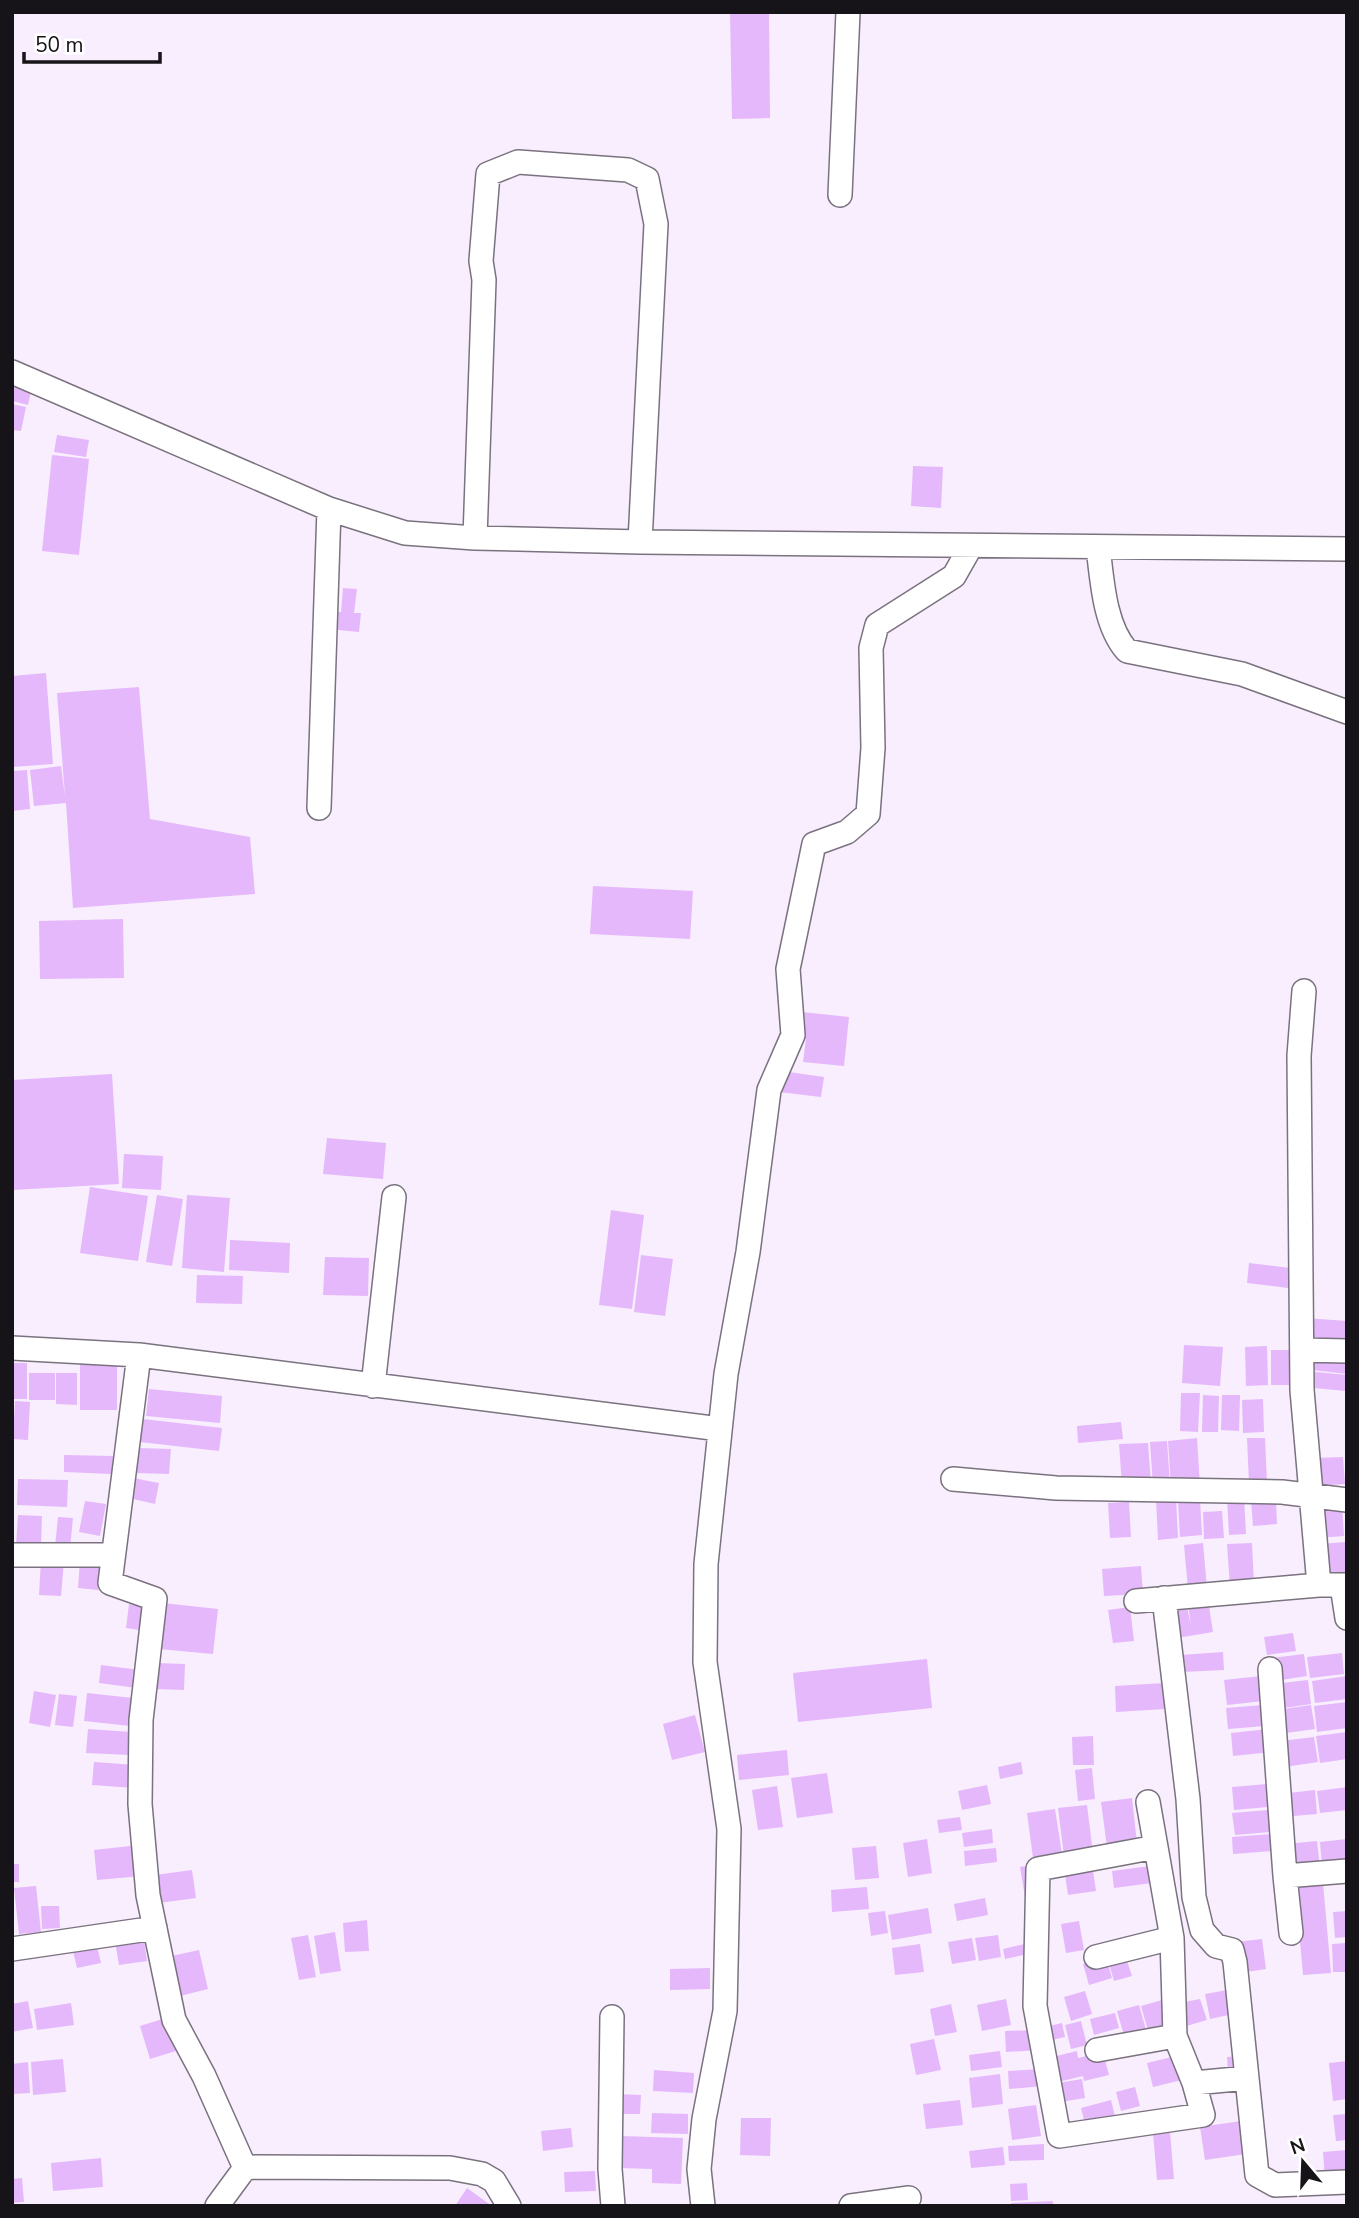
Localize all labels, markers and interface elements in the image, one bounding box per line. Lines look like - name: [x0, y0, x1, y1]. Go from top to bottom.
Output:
- scale bar: [24, 21, 161, 65]
- text: 50 m: [35, 31, 84, 59]
- north arrow: [1268, 2127, 1338, 2197]
- text: N: [1287, 2132, 1309, 2161]

